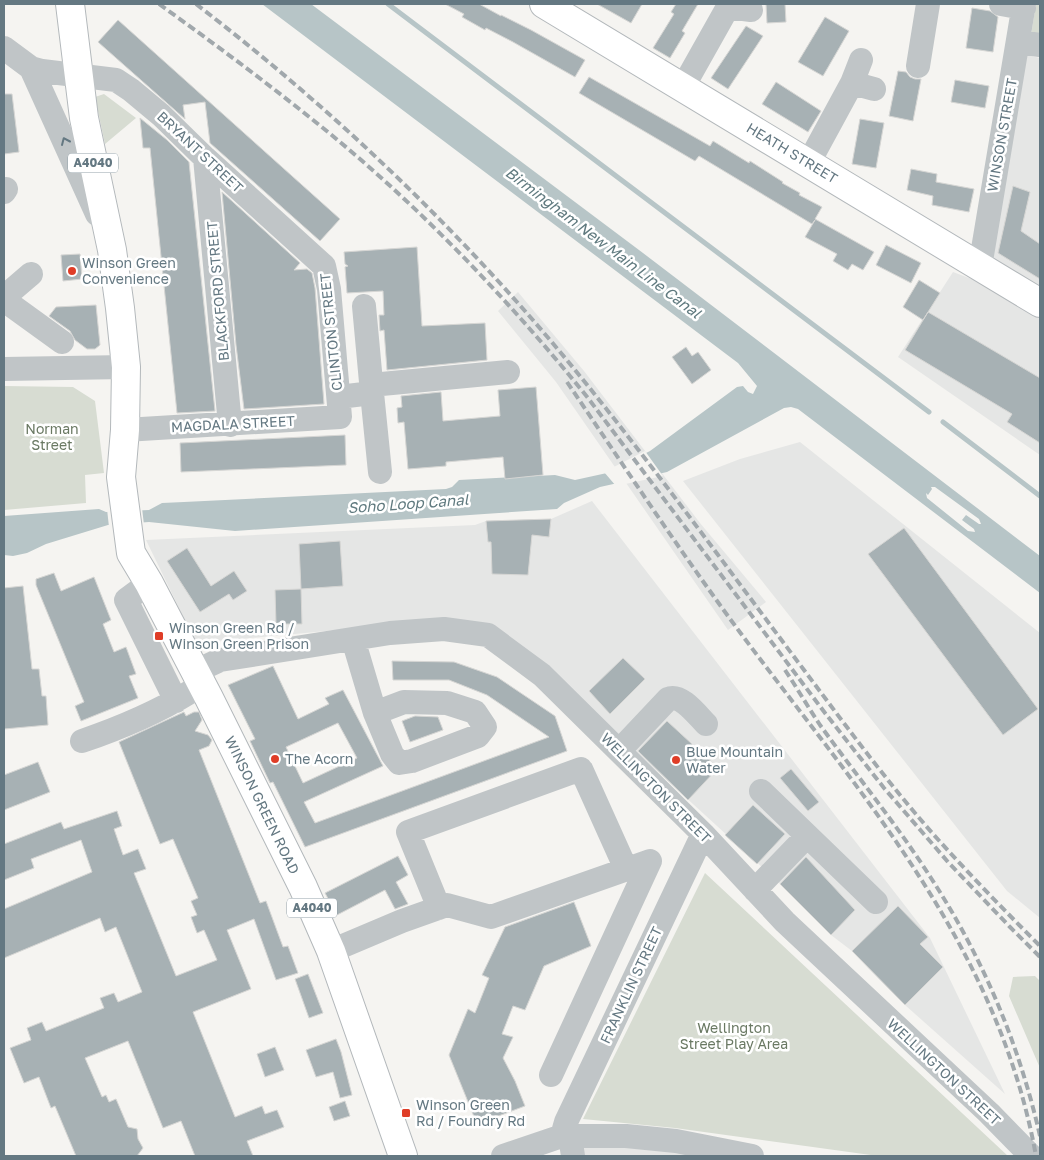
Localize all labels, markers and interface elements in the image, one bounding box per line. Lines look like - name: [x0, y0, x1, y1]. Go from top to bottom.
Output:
- street label: WINSON STREET: [983, 77, 1020, 193]
- street label: BRYANT STREET: [154, 108, 247, 196]
- street label: HEATH STREET: [744, 119, 841, 187]
- one-way arrow: [60, 137, 71, 146]
- road number: A4040: [68, 154, 118, 172]
- water label: Birmingham New Main Line Canal: [502, 163, 706, 323]
- street label: BLACKFORD STREET: [203, 220, 232, 362]
- place label: Winson Green Convenience: [82, 254, 176, 287]
- marker: Winson Green Convenience: [66, 265, 78, 277]
- street label: CLINTON STREET: [316, 272, 345, 392]
- street label: MAGDALA STREET: [171, 412, 296, 435]
- park label: Norman Street: [25, 420, 79, 453]
- water label: Soho Loop Canal: [347, 490, 470, 516]
- place label: Winson Green Rd / Winson Green Prison: [169, 619, 309, 652]
- marker: Winson Green Rd / Winson Green Prison: [153, 630, 165, 642]
- street label: WELLINGTON STREET: [598, 729, 715, 846]
- street label: WINSON GREEN ROAD: [222, 733, 303, 877]
- place label: Blue Mountain Water: [686, 743, 783, 776]
- place label: The Acorn: [285, 750, 353, 767]
- marker: The Acorn: [269, 753, 281, 765]
- marker: Blue Mountain Water: [670, 754, 682, 766]
- road number: A4040: [287, 898, 337, 918]
- street label: FRANKLIN STREET: [596, 923, 665, 1046]
- street label: WELLINGTON STREET: [884, 1015, 1005, 1129]
- park label: Wellington Street Play Area: [680, 1019, 788, 1052]
- place label: Winson Green Rd / Foundry Rd: [416, 1096, 525, 1129]
- marker: Winson Green Rd / Foundry Rd: [400, 1107, 412, 1119]

